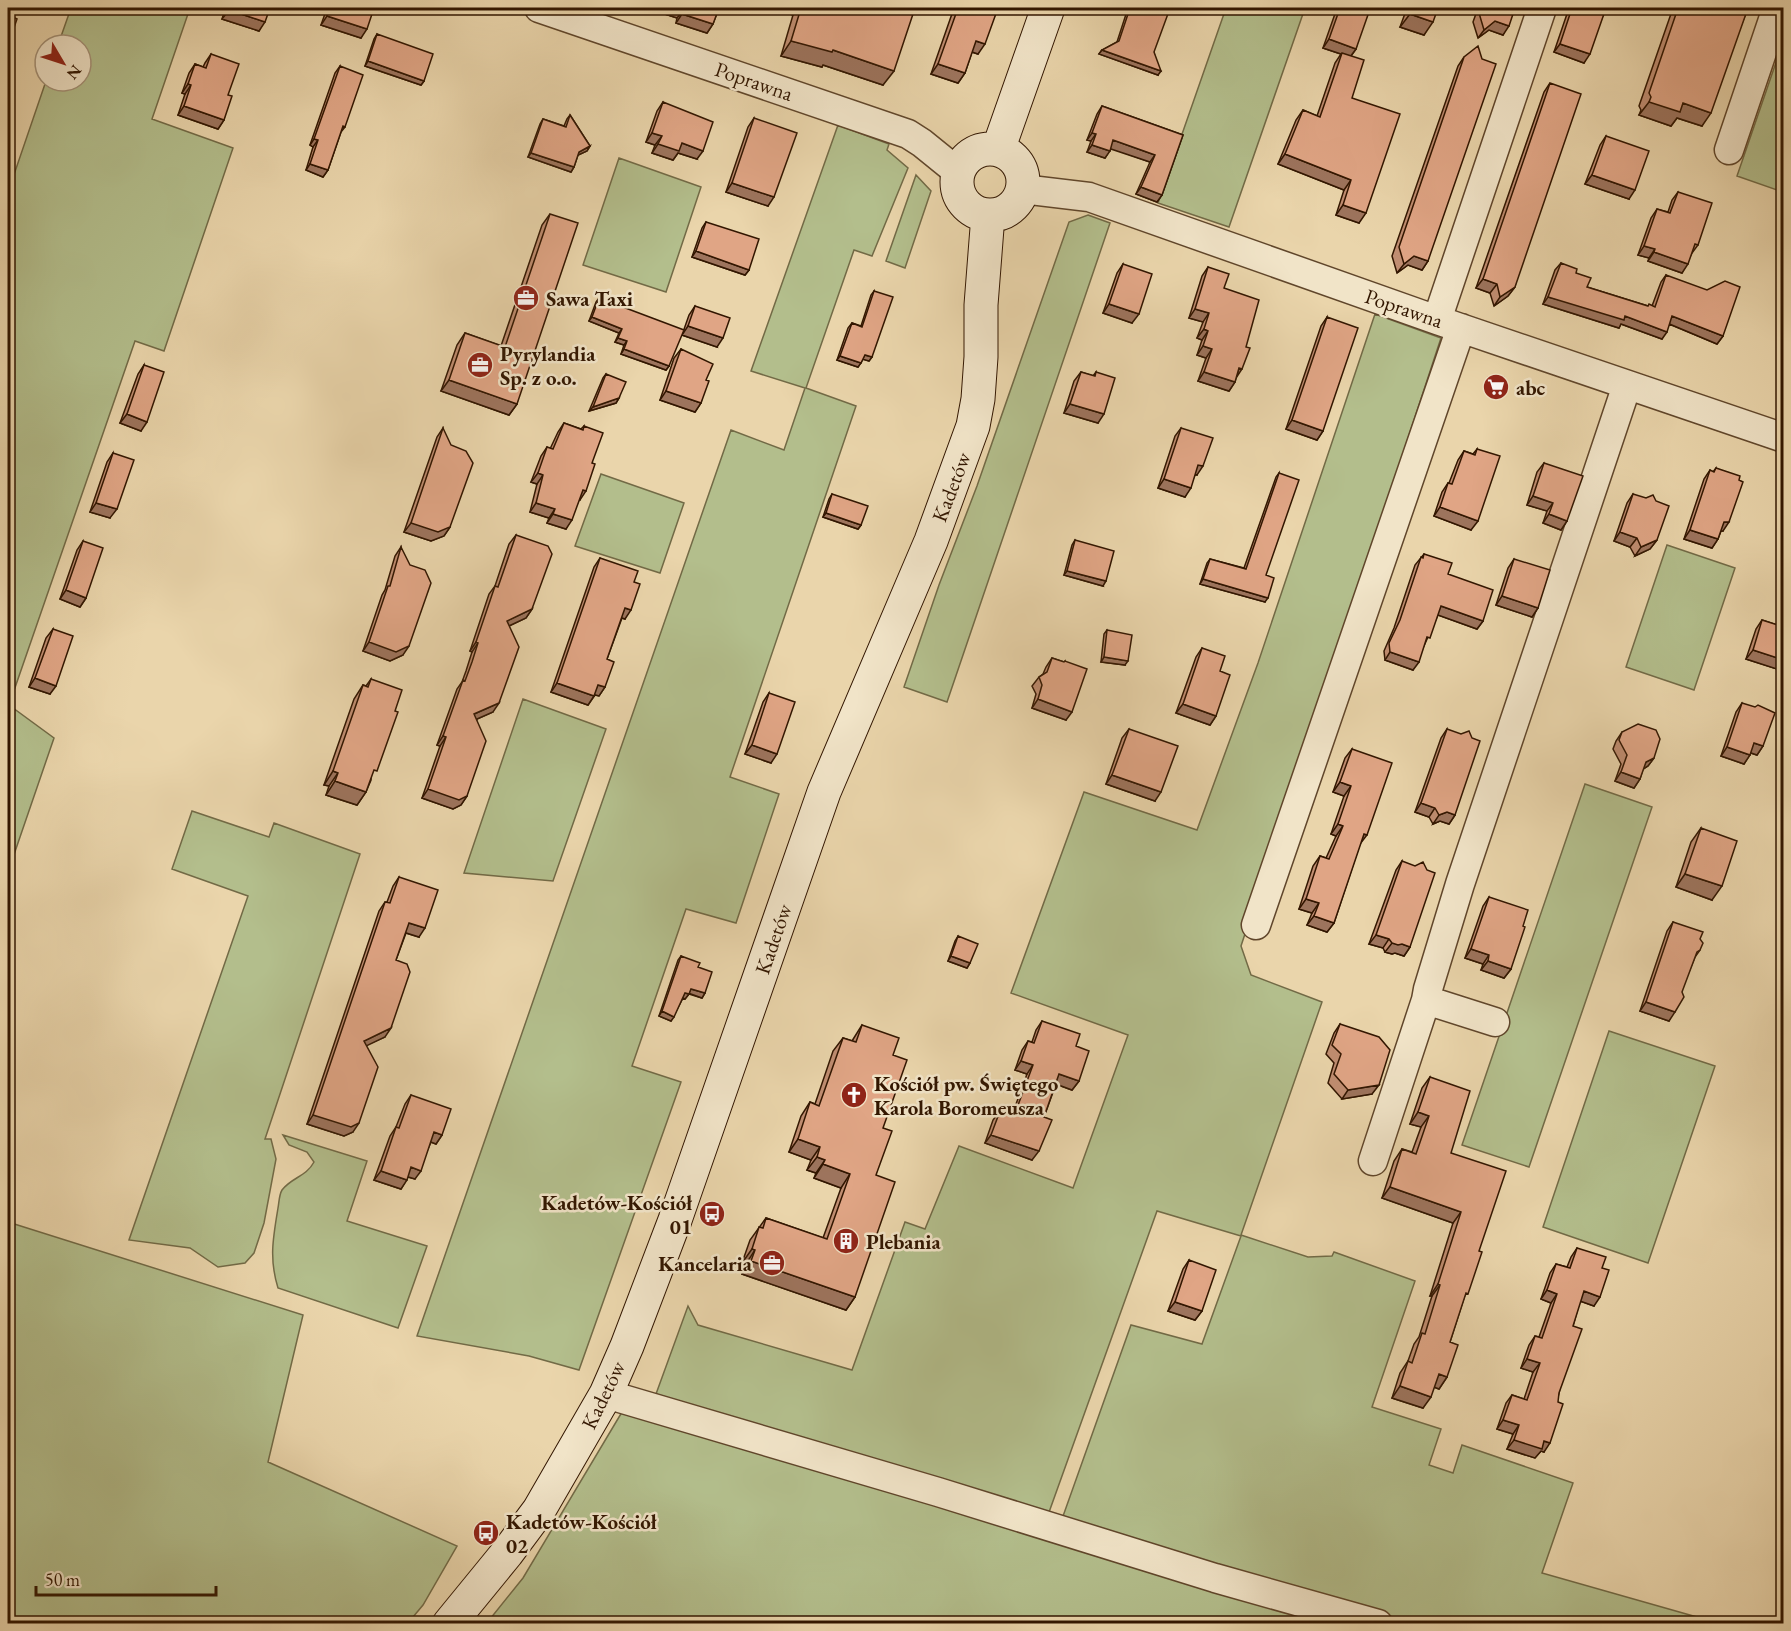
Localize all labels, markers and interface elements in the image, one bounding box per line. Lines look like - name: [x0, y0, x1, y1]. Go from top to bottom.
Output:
- north arrow: [33, 33, 93, 93]
- street label: Poprawna: [711, 55, 797, 107]
- text: N: [62, 60, 87, 84]
- street label: Poprawna: [1361, 282, 1447, 334]
- office icon: Sawa Taxi: [511, 283, 541, 313]
- place label: Sawa Taxi: [546, 285, 633, 312]
- place label: Pyrylandia Sp. z o.o.: [500, 340, 596, 391]
- office icon: Pyrylandia Sp. z o.o.: [465, 350, 495, 380]
- supermarket icon: abc: [1481, 372, 1511, 402]
- place label: abc: [1516, 374, 1546, 401]
- street label: Kadetów: [925, 448, 977, 526]
- street label: Kadetów: [748, 900, 798, 978]
- place label: Kościół pw. Świętego Karola Boromeusza: [874, 1070, 1059, 1121]
- church icon: Kościół pw. Świętego Karola Boromeusza: [839, 1080, 869, 1110]
- place label: Kadetów-Kościół 01: [541, 1189, 693, 1240]
- bus stop icon: Kadetów-Kościół 01: [697, 1199, 727, 1229]
- building icon: Plebania: [831, 1226, 861, 1256]
- place label: Plebania: [866, 1228, 941, 1255]
- office icon: Kancelaria: [757, 1248, 787, 1278]
- place label: Kancelaria: [658, 1250, 753, 1277]
- street label: Kadetów: [575, 1356, 631, 1434]
- place label: Kadetów-Kościół 02: [506, 1508, 658, 1559]
- bus stop icon: Kadetów-Kościół 02: [471, 1518, 501, 1548]
- scale bar: [36, 1559, 216, 1597]
- text: 50 m: [45, 1568, 80, 1591]

